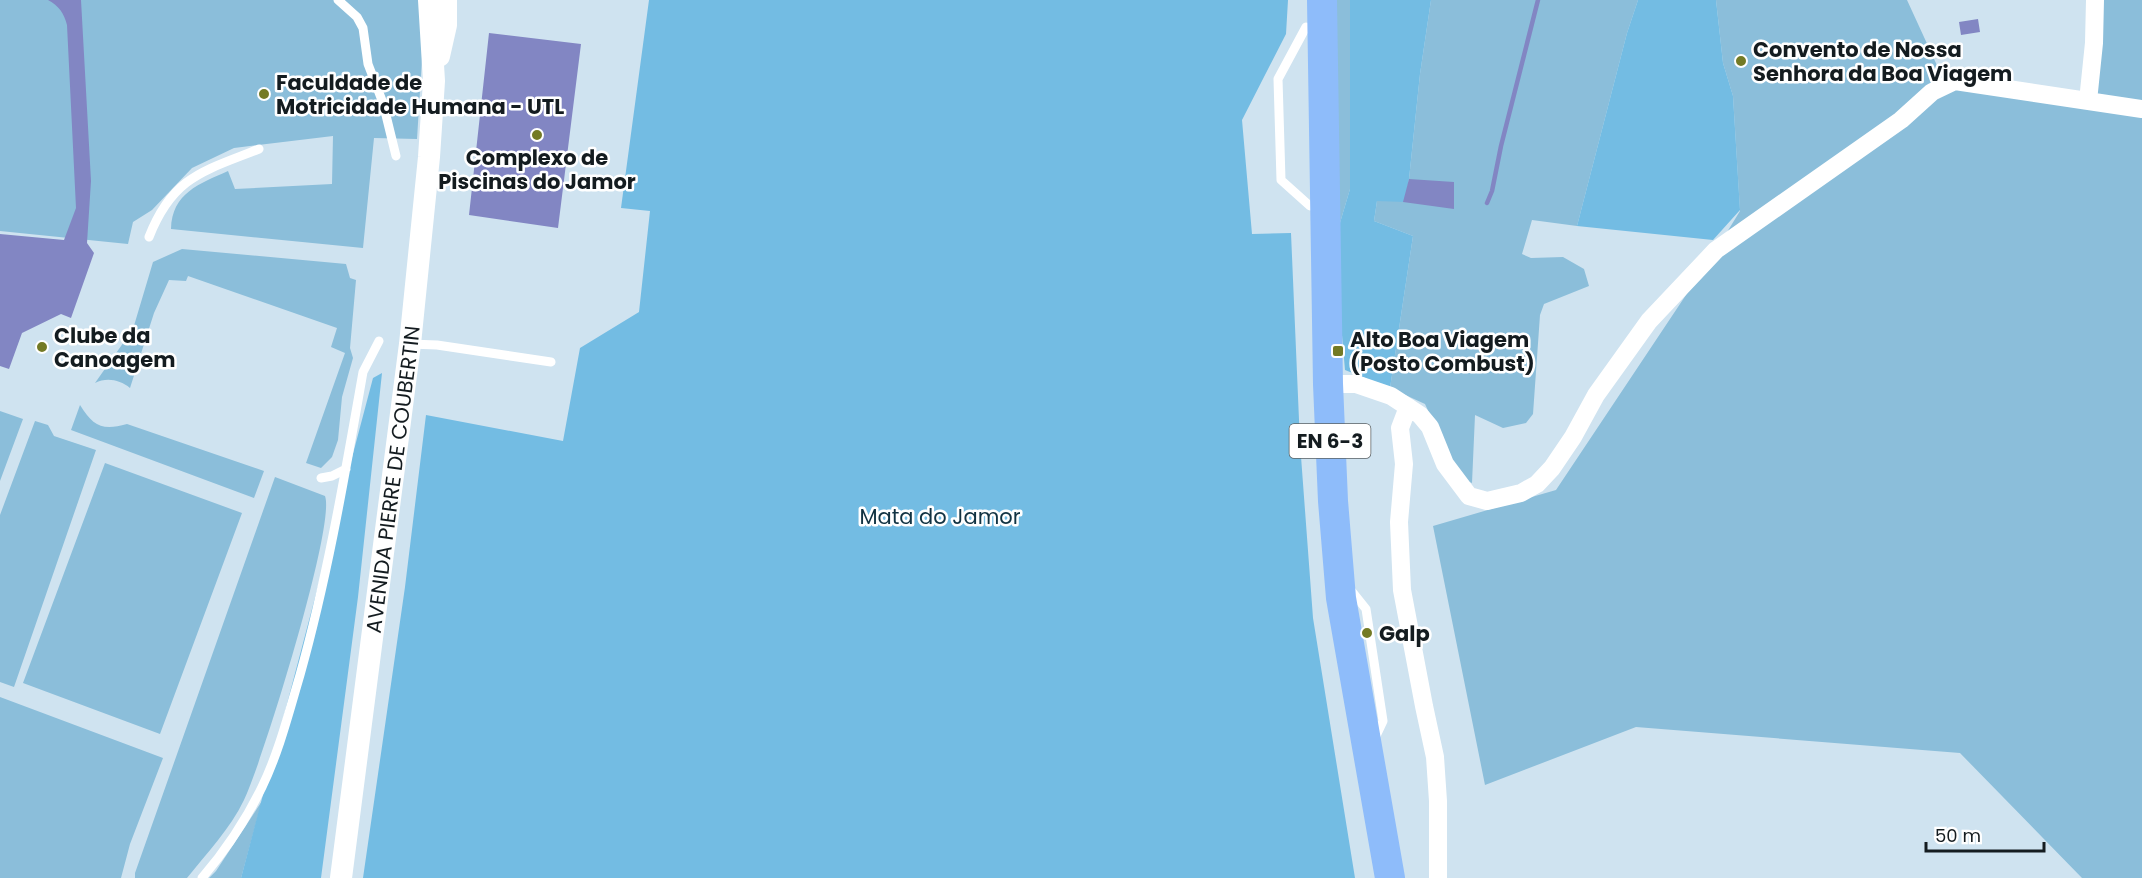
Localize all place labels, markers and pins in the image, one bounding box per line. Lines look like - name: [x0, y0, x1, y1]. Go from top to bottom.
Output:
- place label: Convento de Nossa Senhora da Boa Viagem: [1753, 35, 2012, 88]
- marker: Convento de Nossa Senhora da Boa Viagem: [1734, 54, 1748, 68]
- place label: Faculdade de Motricidade Humana - UTL: [276, 68, 564, 121]
- marker: Faculdade de Motricidade Humana - UTL: [257, 87, 271, 101]
- marker: Complexo de Piscinas do Jamor: [530, 128, 544, 142]
- place label: Complexo de Piscinas do Jamor: [438, 143, 636, 196]
- place label: Clube da Canoagem: [54, 321, 176, 374]
- place label: Alto Boa Viagem (Posto Combust): [1350, 325, 1535, 378]
- marker: Clube da Canoagem: [35, 340, 49, 354]
- marker: Alto Boa Viagem (Posto Combust): [1331, 344, 1345, 358]
- place label: Galp: [1379, 619, 1430, 648]
- marker: Galp: [1360, 626, 1374, 640]

